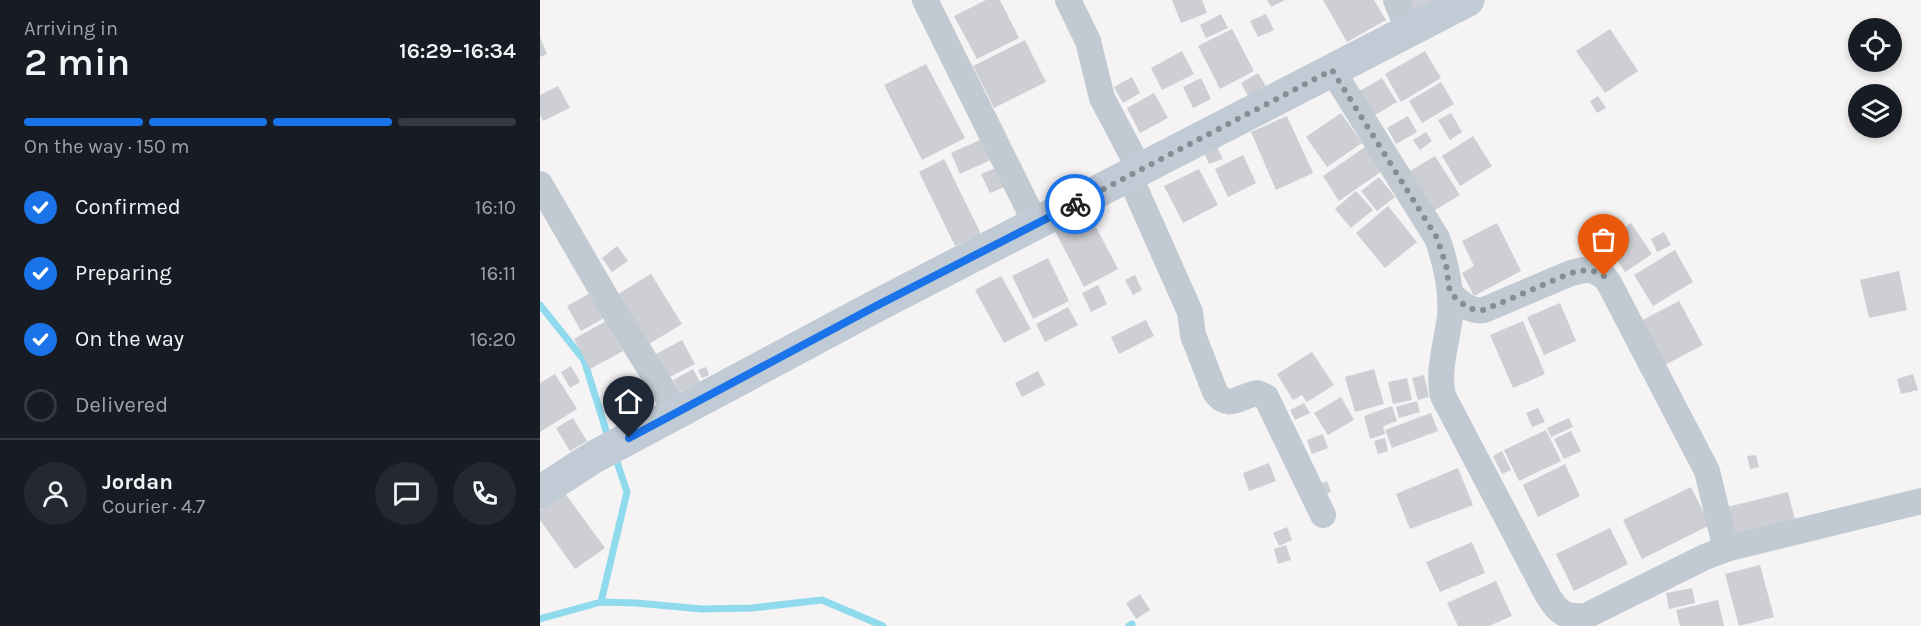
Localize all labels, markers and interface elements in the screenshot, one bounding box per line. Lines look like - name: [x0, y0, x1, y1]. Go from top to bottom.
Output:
- text: Arriving in: [24, 17, 118, 40]
- map controls: [1848, 18, 1902, 138]
- button: locate: [1848, 18, 1902, 72]
- text: 16:29–16:34: [399, 38, 516, 64]
- text: 2 min: [24, 39, 130, 85]
- button: layers: [1848, 84, 1902, 138]
- text: On the way · 150 m: [24, 135, 189, 158]
- courier: [1045, 174, 1105, 234]
- icon: bike: [1059, 188, 1092, 221]
- icon: check: [24, 191, 57, 224]
- text: Confirmed: [75, 194, 181, 220]
- text: 16:10: [475, 196, 516, 219]
- pin: [1578, 214, 1629, 276]
- icon: bag: [1587, 223, 1620, 256]
- icon: check: [24, 257, 57, 290]
- text: Preparing: [75, 260, 172, 286]
- text: 16:11: [480, 262, 516, 285]
- icon: check: [24, 323, 57, 356]
- text: On the way: [75, 326, 184, 352]
- text: 16:20: [470, 328, 516, 351]
- pin: [603, 376, 654, 438]
- icon: home: [612, 385, 645, 418]
- text: Delivered: [75, 392, 168, 418]
- button: person: [24, 462, 87, 525]
- button: chat: [375, 462, 438, 525]
- button: phone: [453, 462, 516, 525]
- text: Jordan: [102, 469, 173, 495]
- text: Courier · 4.7: [102, 495, 205, 518]

